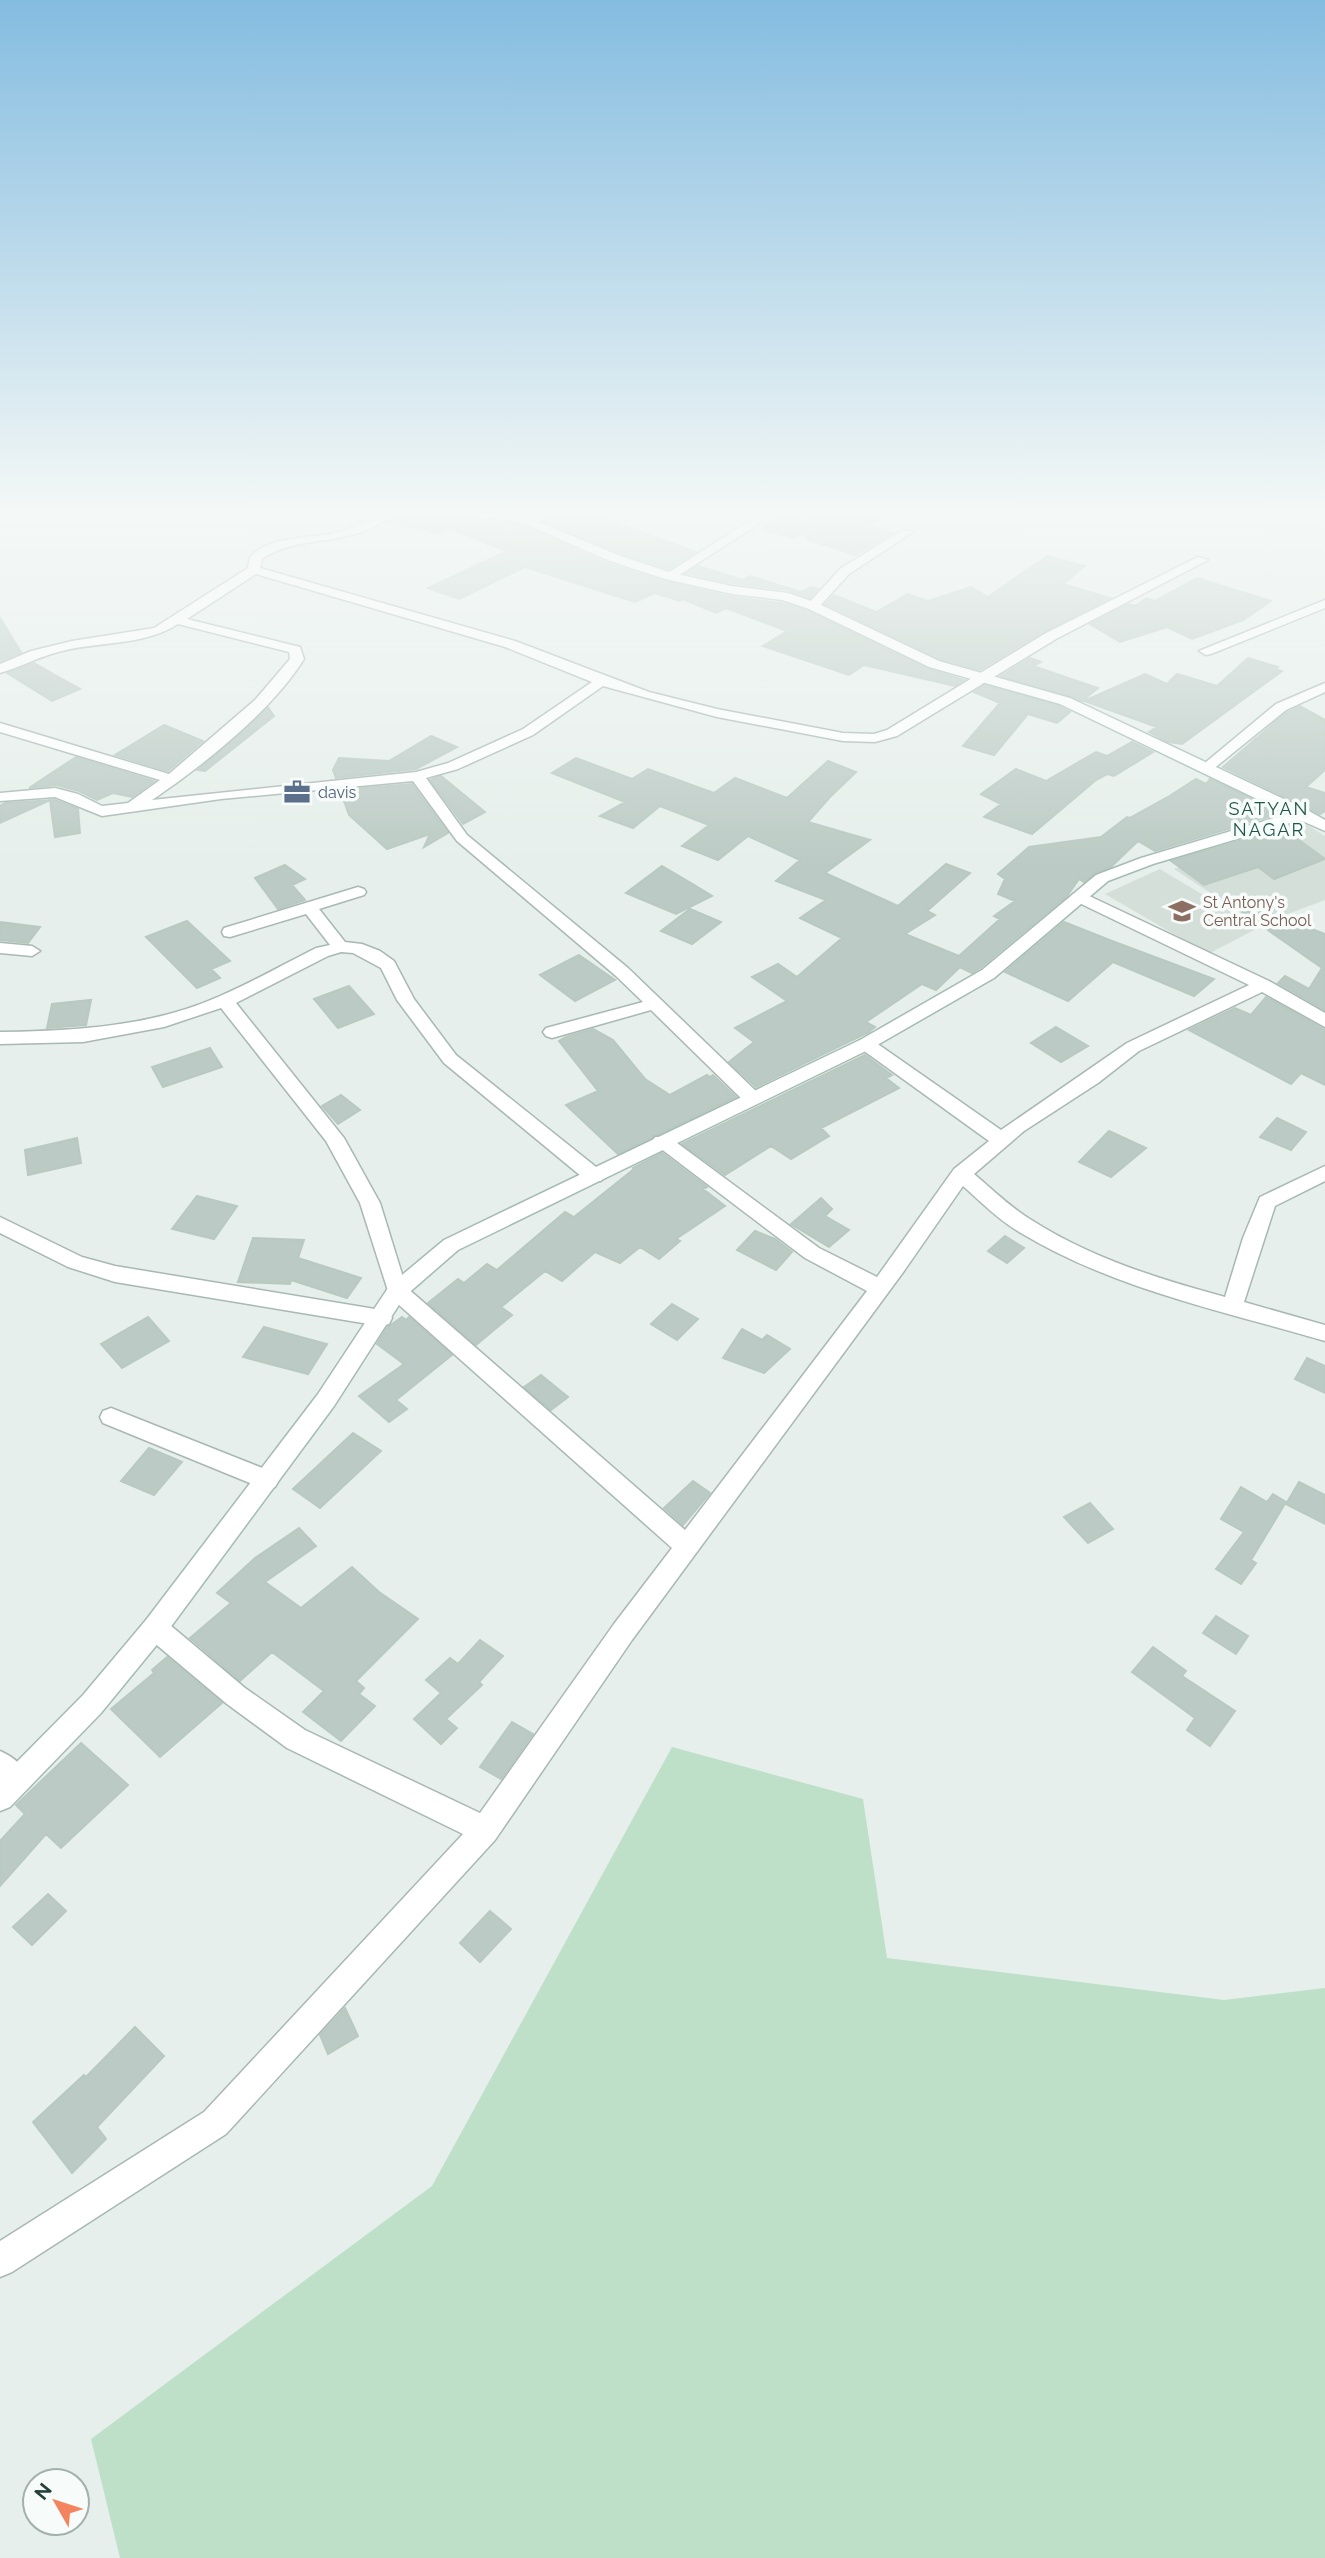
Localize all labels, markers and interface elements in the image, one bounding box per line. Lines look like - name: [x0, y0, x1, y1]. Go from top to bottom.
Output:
- office icon: davis: [282, 777, 312, 807]
- place label: davis: [318, 783, 356, 802]
- district label: SATYAN NAGAR: [1229, 798, 1309, 840]
- place label: St Antony's Central School: [1203, 893, 1312, 930]
- school or university icon: St Antony's Central School: [1167, 896, 1197, 926]
- north arrow: [21, 2467, 91, 2537]
- text: N: [30, 2479, 56, 2504]

